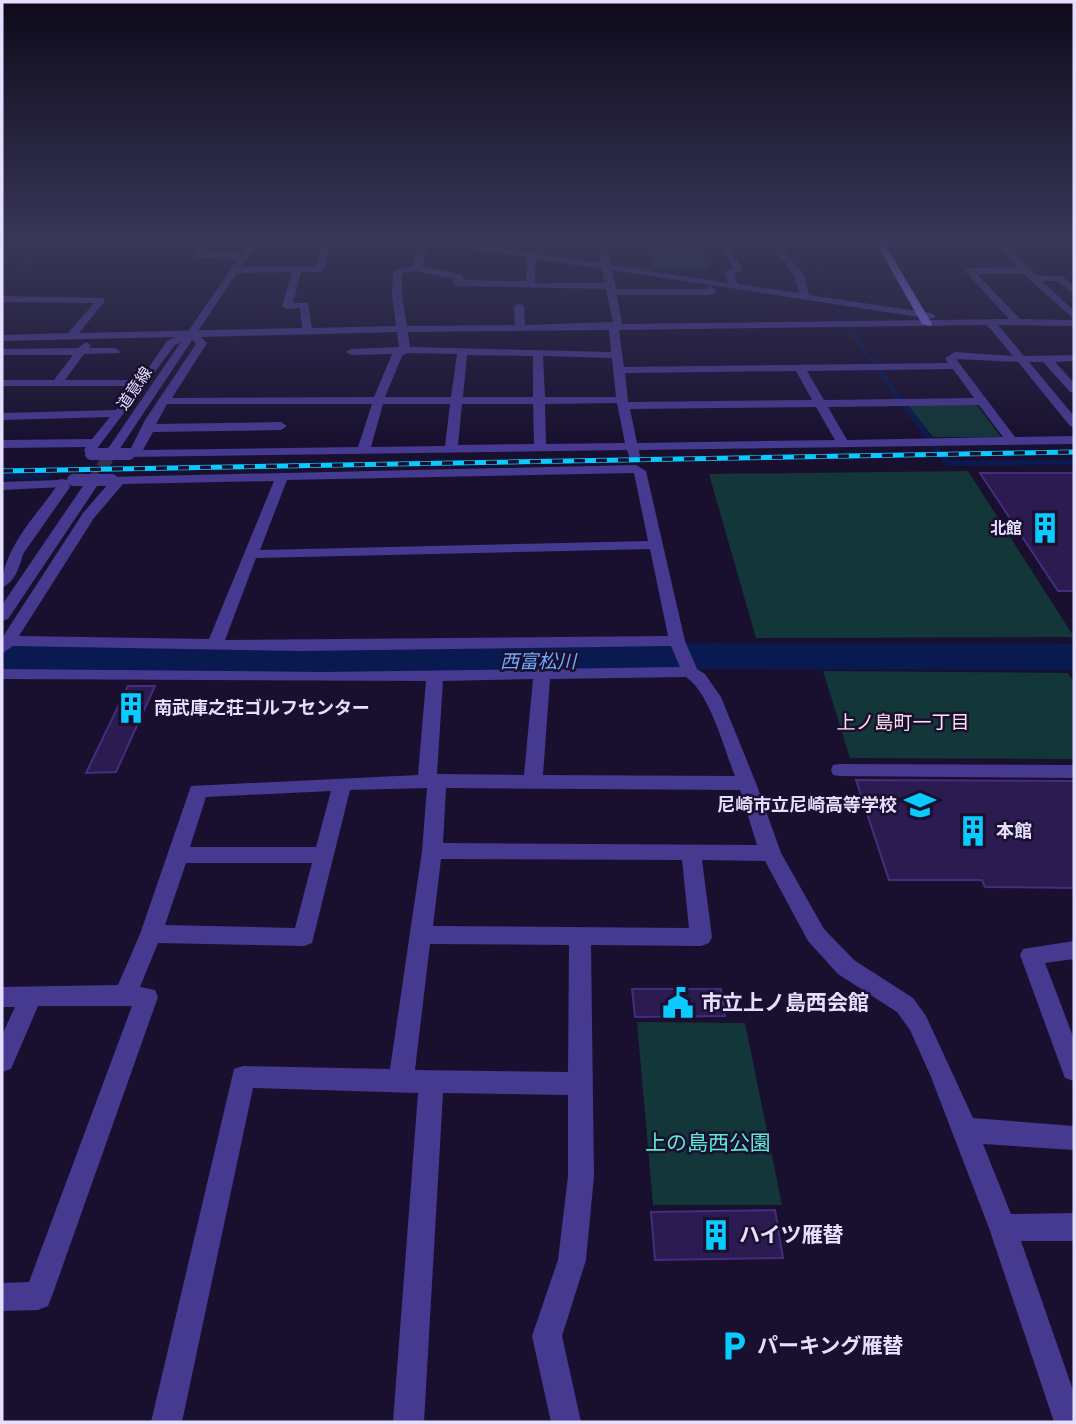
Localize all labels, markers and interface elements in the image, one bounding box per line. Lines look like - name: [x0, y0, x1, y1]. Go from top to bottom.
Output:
- street label: 道意線: [114, 364, 157, 415]
- building icon: 北館: [1028, 511, 1062, 545]
- place label: 北館: [990, 520, 1022, 540]
- water label: 西富松川: [500, 651, 578, 675]
- building icon: 南武庫之荘ゴルフセンター: [114, 691, 148, 725]
- place label: 南武庫之荘ゴルフセンター: [154, 698, 370, 721]
- district label: 上ノ島町一丁目: [836, 712, 970, 736]
- school or university icon: 尼崎市立尼崎高等学校: [903, 788, 937, 822]
- place label: 尼崎市立尼崎高等学校: [717, 795, 897, 818]
- building icon: 本館: [956, 814, 990, 848]
- place label: 本館: [996, 821, 1032, 844]
- public building icon: 市立上ノ島西会館: [661, 986, 695, 1020]
- place label: 市立上ノ島西会館: [701, 991, 869, 1018]
- park label: 上の島西公園: [645, 1131, 771, 1158]
- building icon: ハイツ雁替: [699, 1218, 733, 1252]
- place label: ハイツ雁替: [739, 1223, 844, 1250]
- parking icon: パーキング雁替: [717, 1329, 751, 1363]
- place label: パーキング雁替: [757, 1334, 903, 1361]

